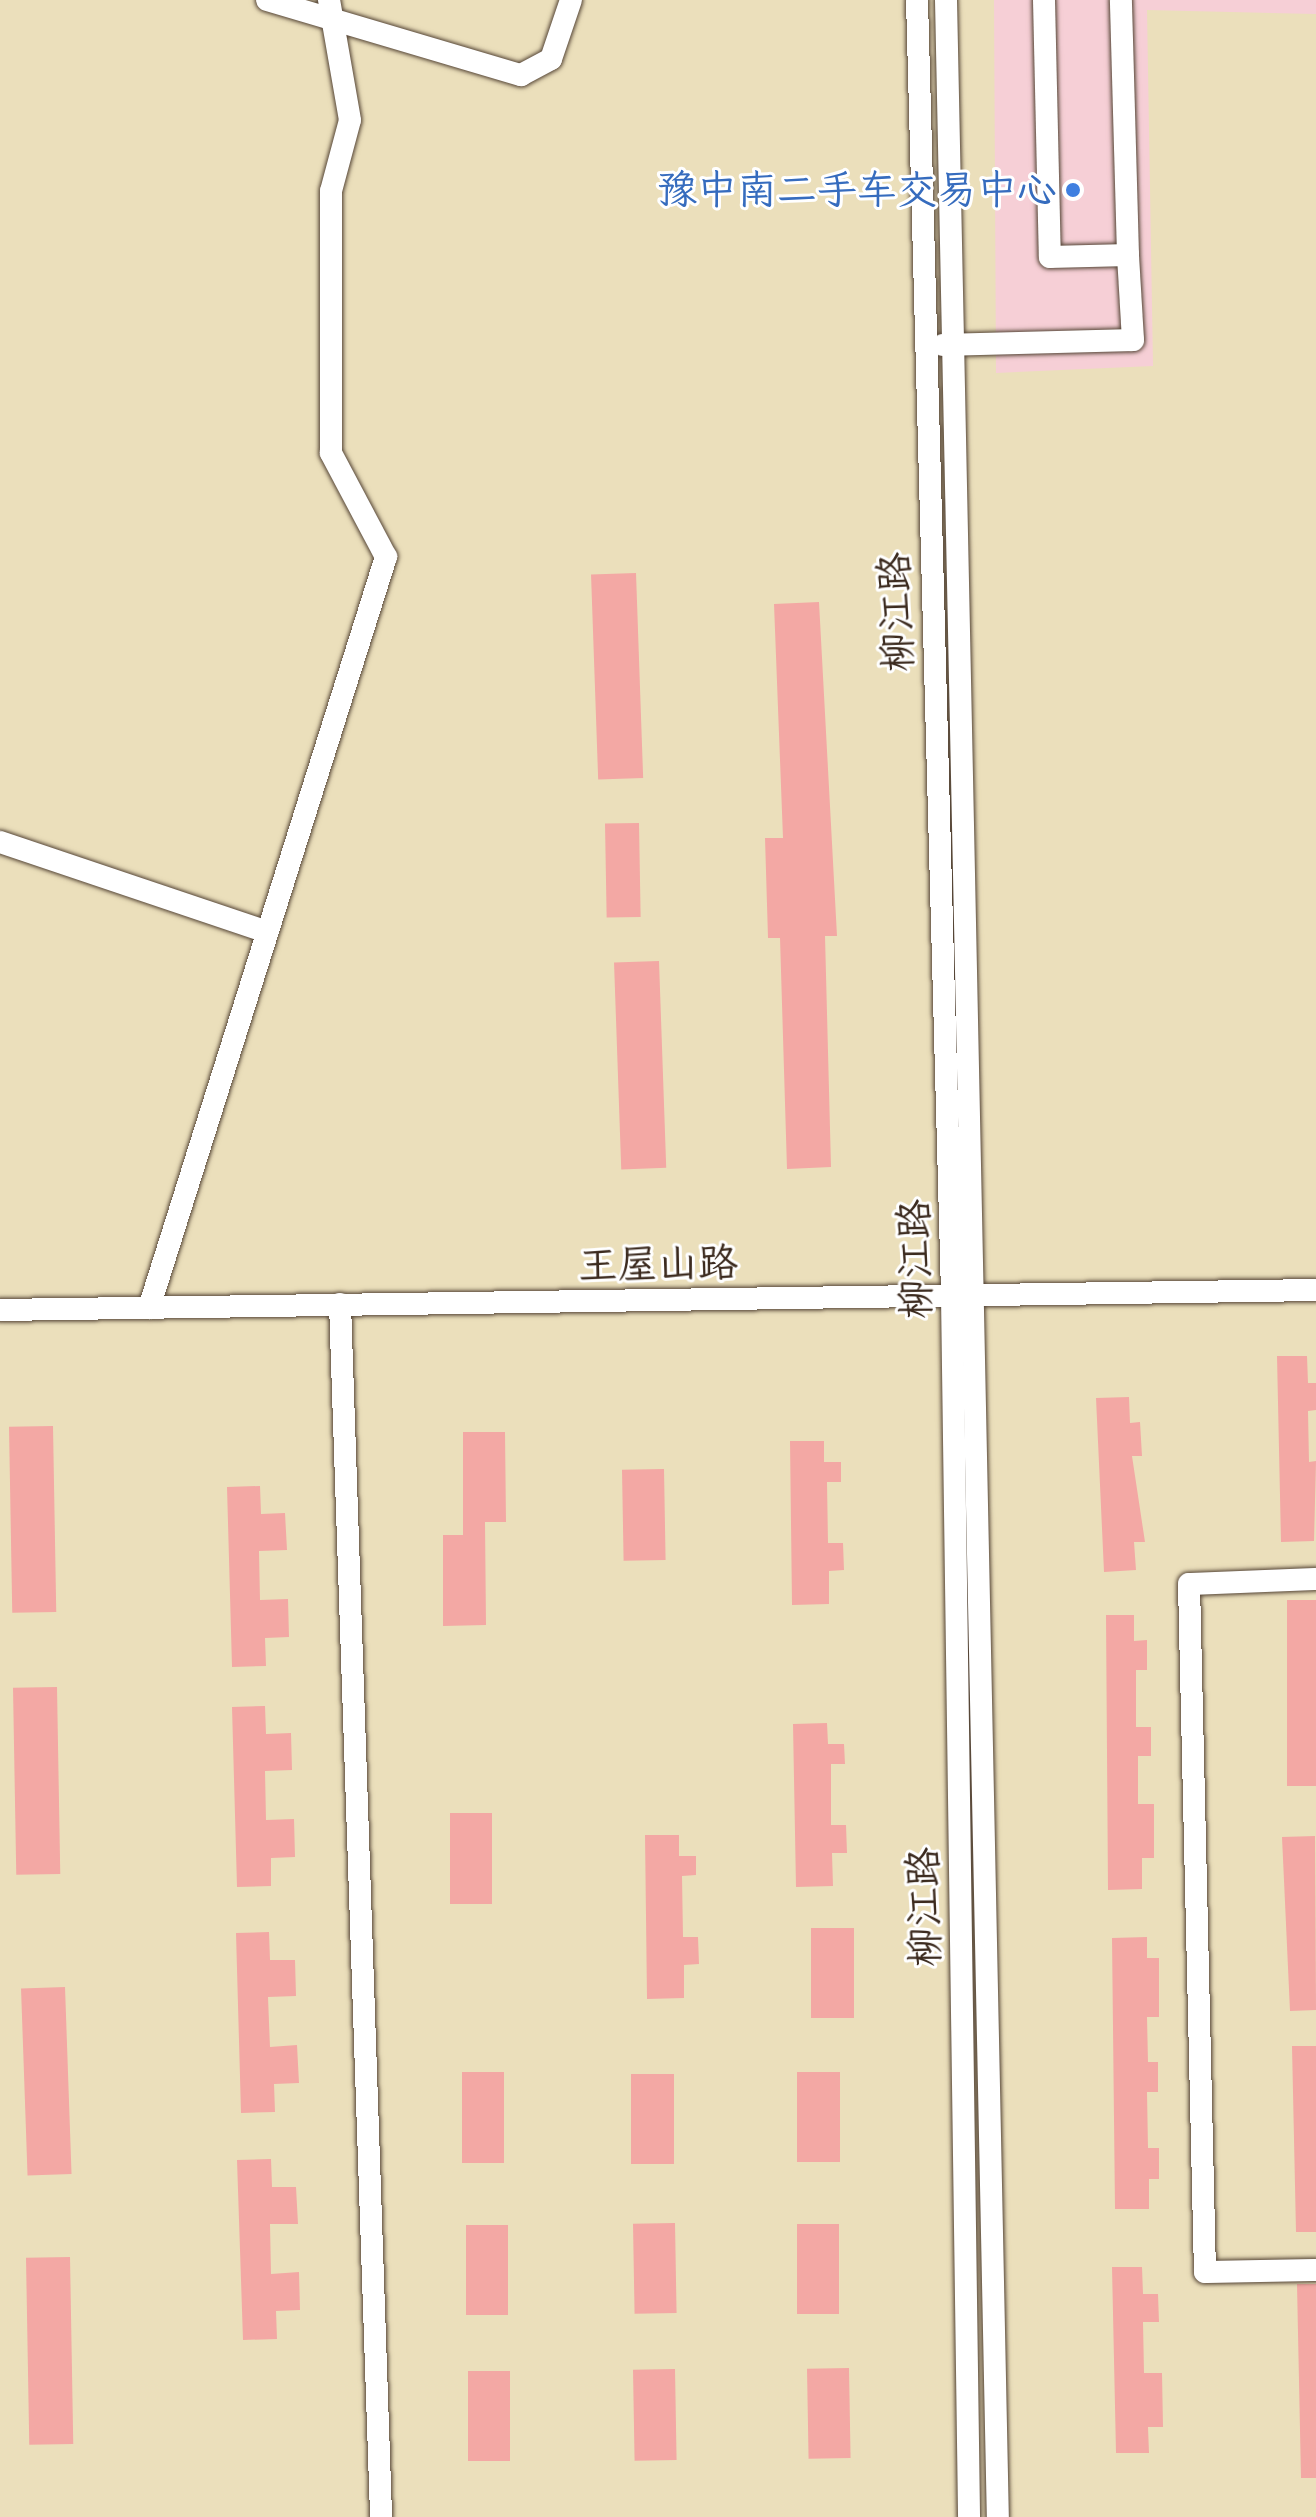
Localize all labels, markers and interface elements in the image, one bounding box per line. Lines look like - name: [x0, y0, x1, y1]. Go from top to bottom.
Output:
- place label: 豫中南二手车交易中心: [657, 166, 1057, 214]
- marker: 豫中南二手车交易中心: [1064, 181, 1082, 199]
- street label: 柳江路: [870, 551, 922, 673]
- street label: 柳江路: [890, 1199, 940, 1319]
- street label: 王屋山路: [578, 1239, 738, 1289]
- street label: 柳江路: [899, 1847, 949, 1967]

